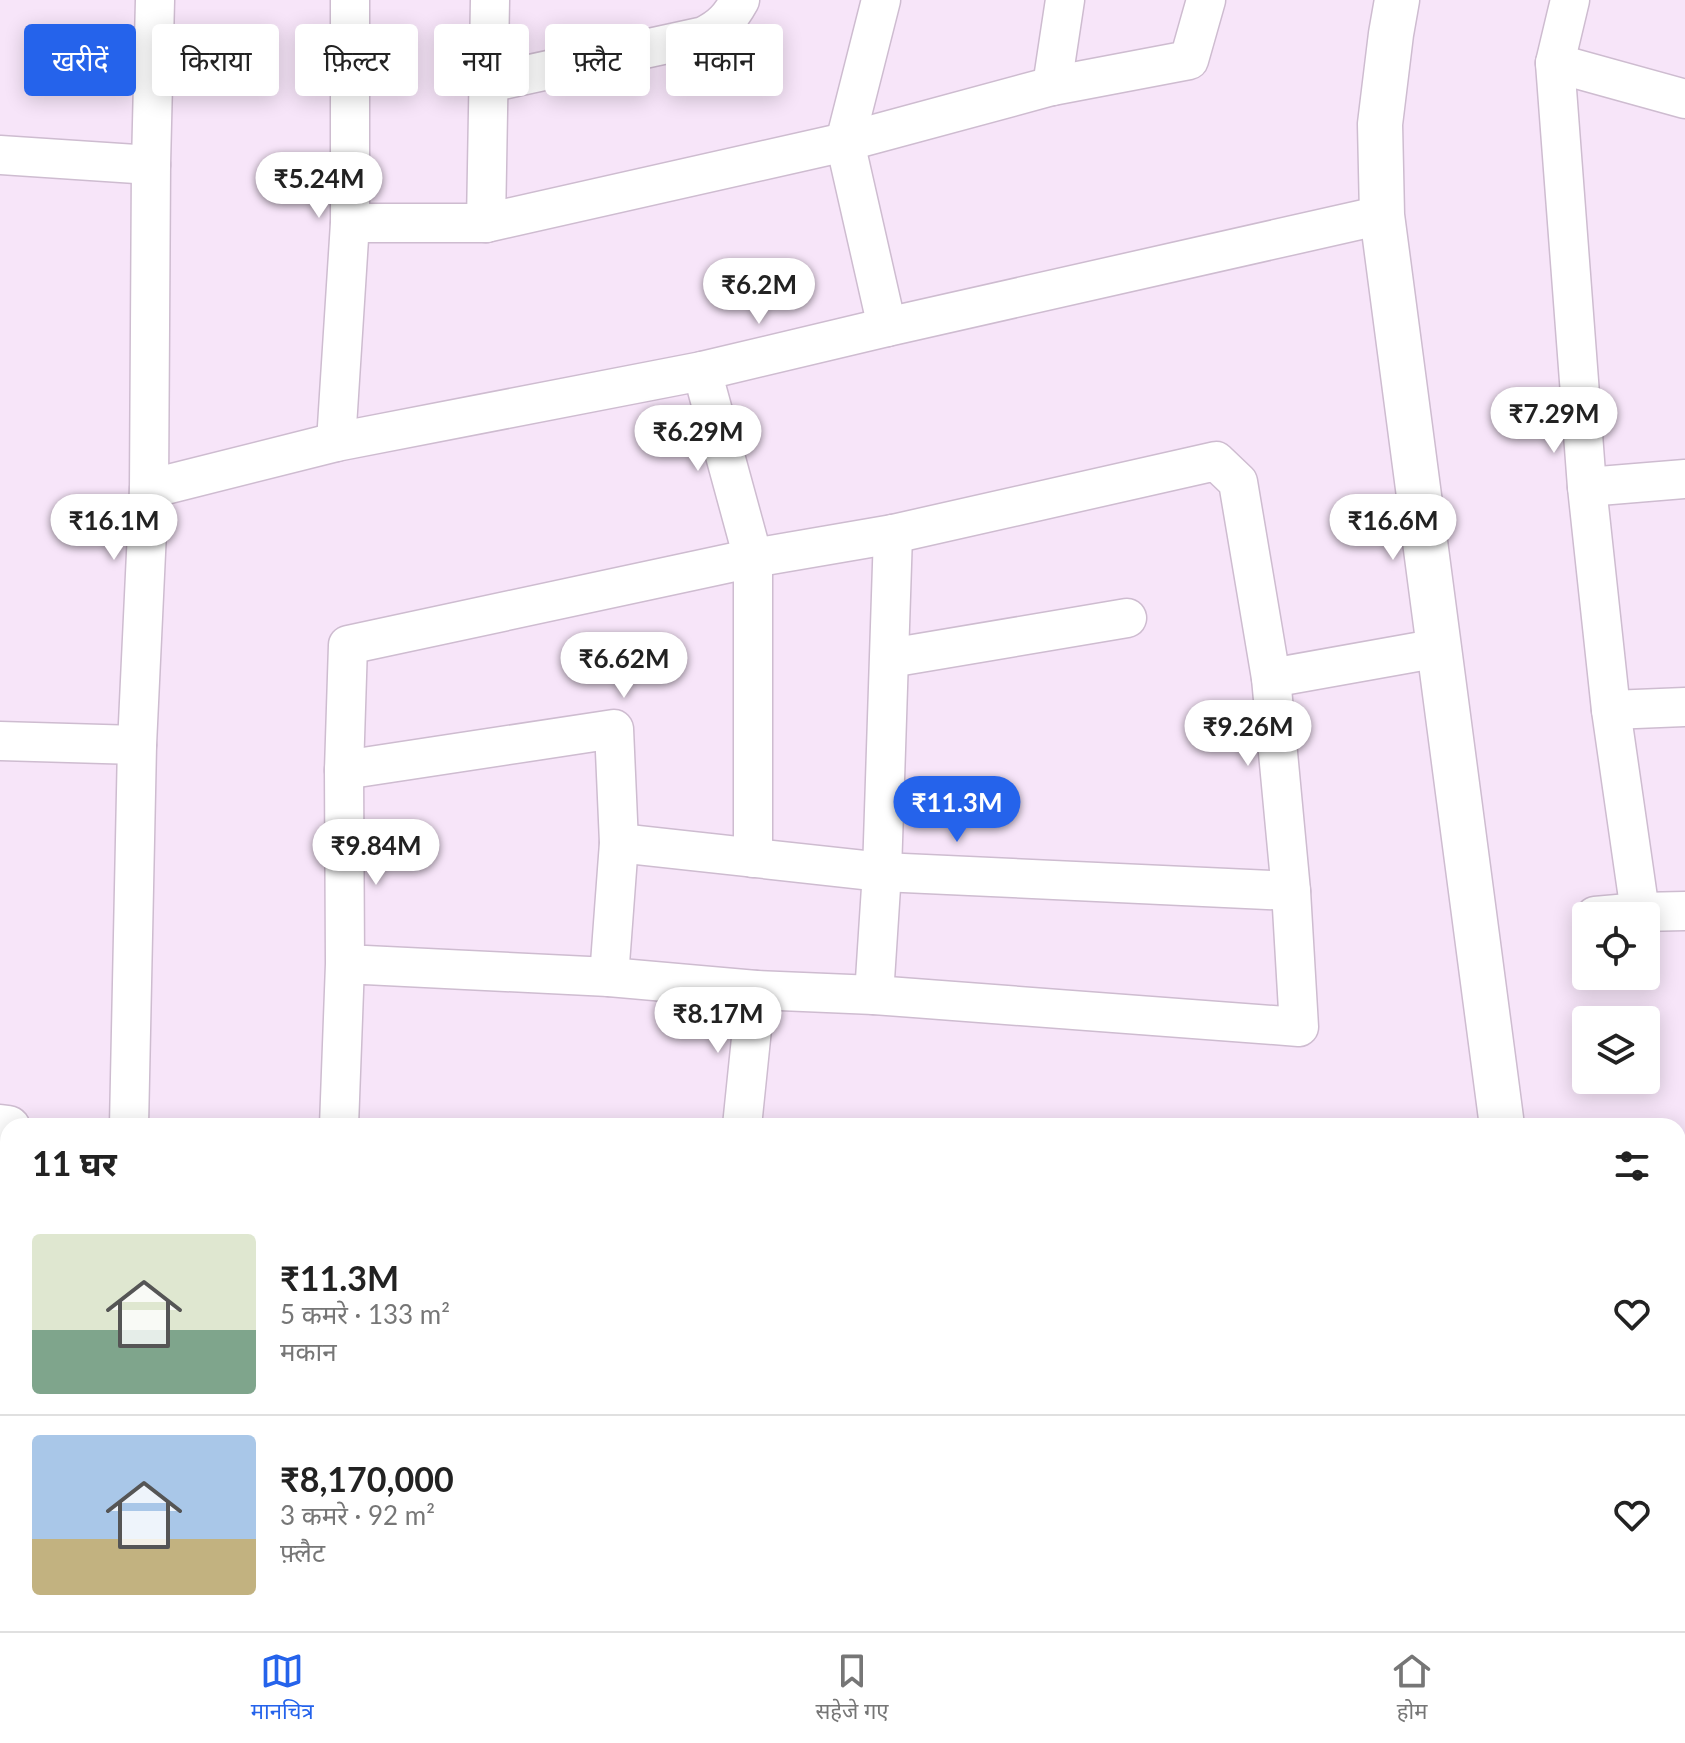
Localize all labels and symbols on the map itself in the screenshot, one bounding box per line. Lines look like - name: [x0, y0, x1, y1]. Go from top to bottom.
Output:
- pin: ₹5.24M: [254, 152, 384, 220]
- pin: ₹6.2M: [703, 258, 815, 326]
- pin: ₹7.29M: [1489, 387, 1619, 455]
- pin: ₹6.29M: [633, 405, 763, 473]
- pin: ₹16.1M: [49, 494, 179, 562]
- pin: ₹16.6M: [1328, 494, 1458, 562]
- pin: ₹6.62M: [559, 632, 689, 700]
- pin: ₹9.26M: [1183, 700, 1313, 768]
- pin: ₹11.3M: [892, 776, 1022, 844]
- pin: ₹9.84M: [311, 819, 441, 887]
- pin: ₹8.17M: [653, 987, 783, 1055]

